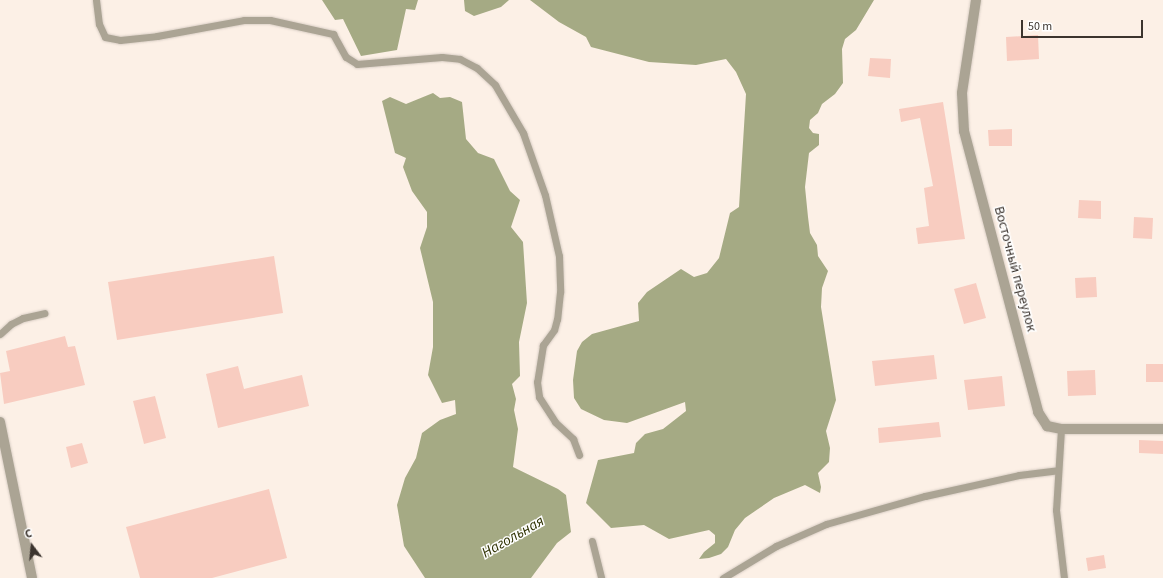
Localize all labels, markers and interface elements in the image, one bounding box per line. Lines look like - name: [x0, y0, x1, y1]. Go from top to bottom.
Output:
- scale bar: [1023, 12, 1145, 38]
- text: 50 m: [1028, 18, 1052, 35]
- street label: Восточный переулок: [990, 205, 1040, 333]
- water label: Нагольная: [479, 512, 547, 562]
- north arrow: [12, 526, 52, 566]
- text: С: [23, 526, 34, 542]

